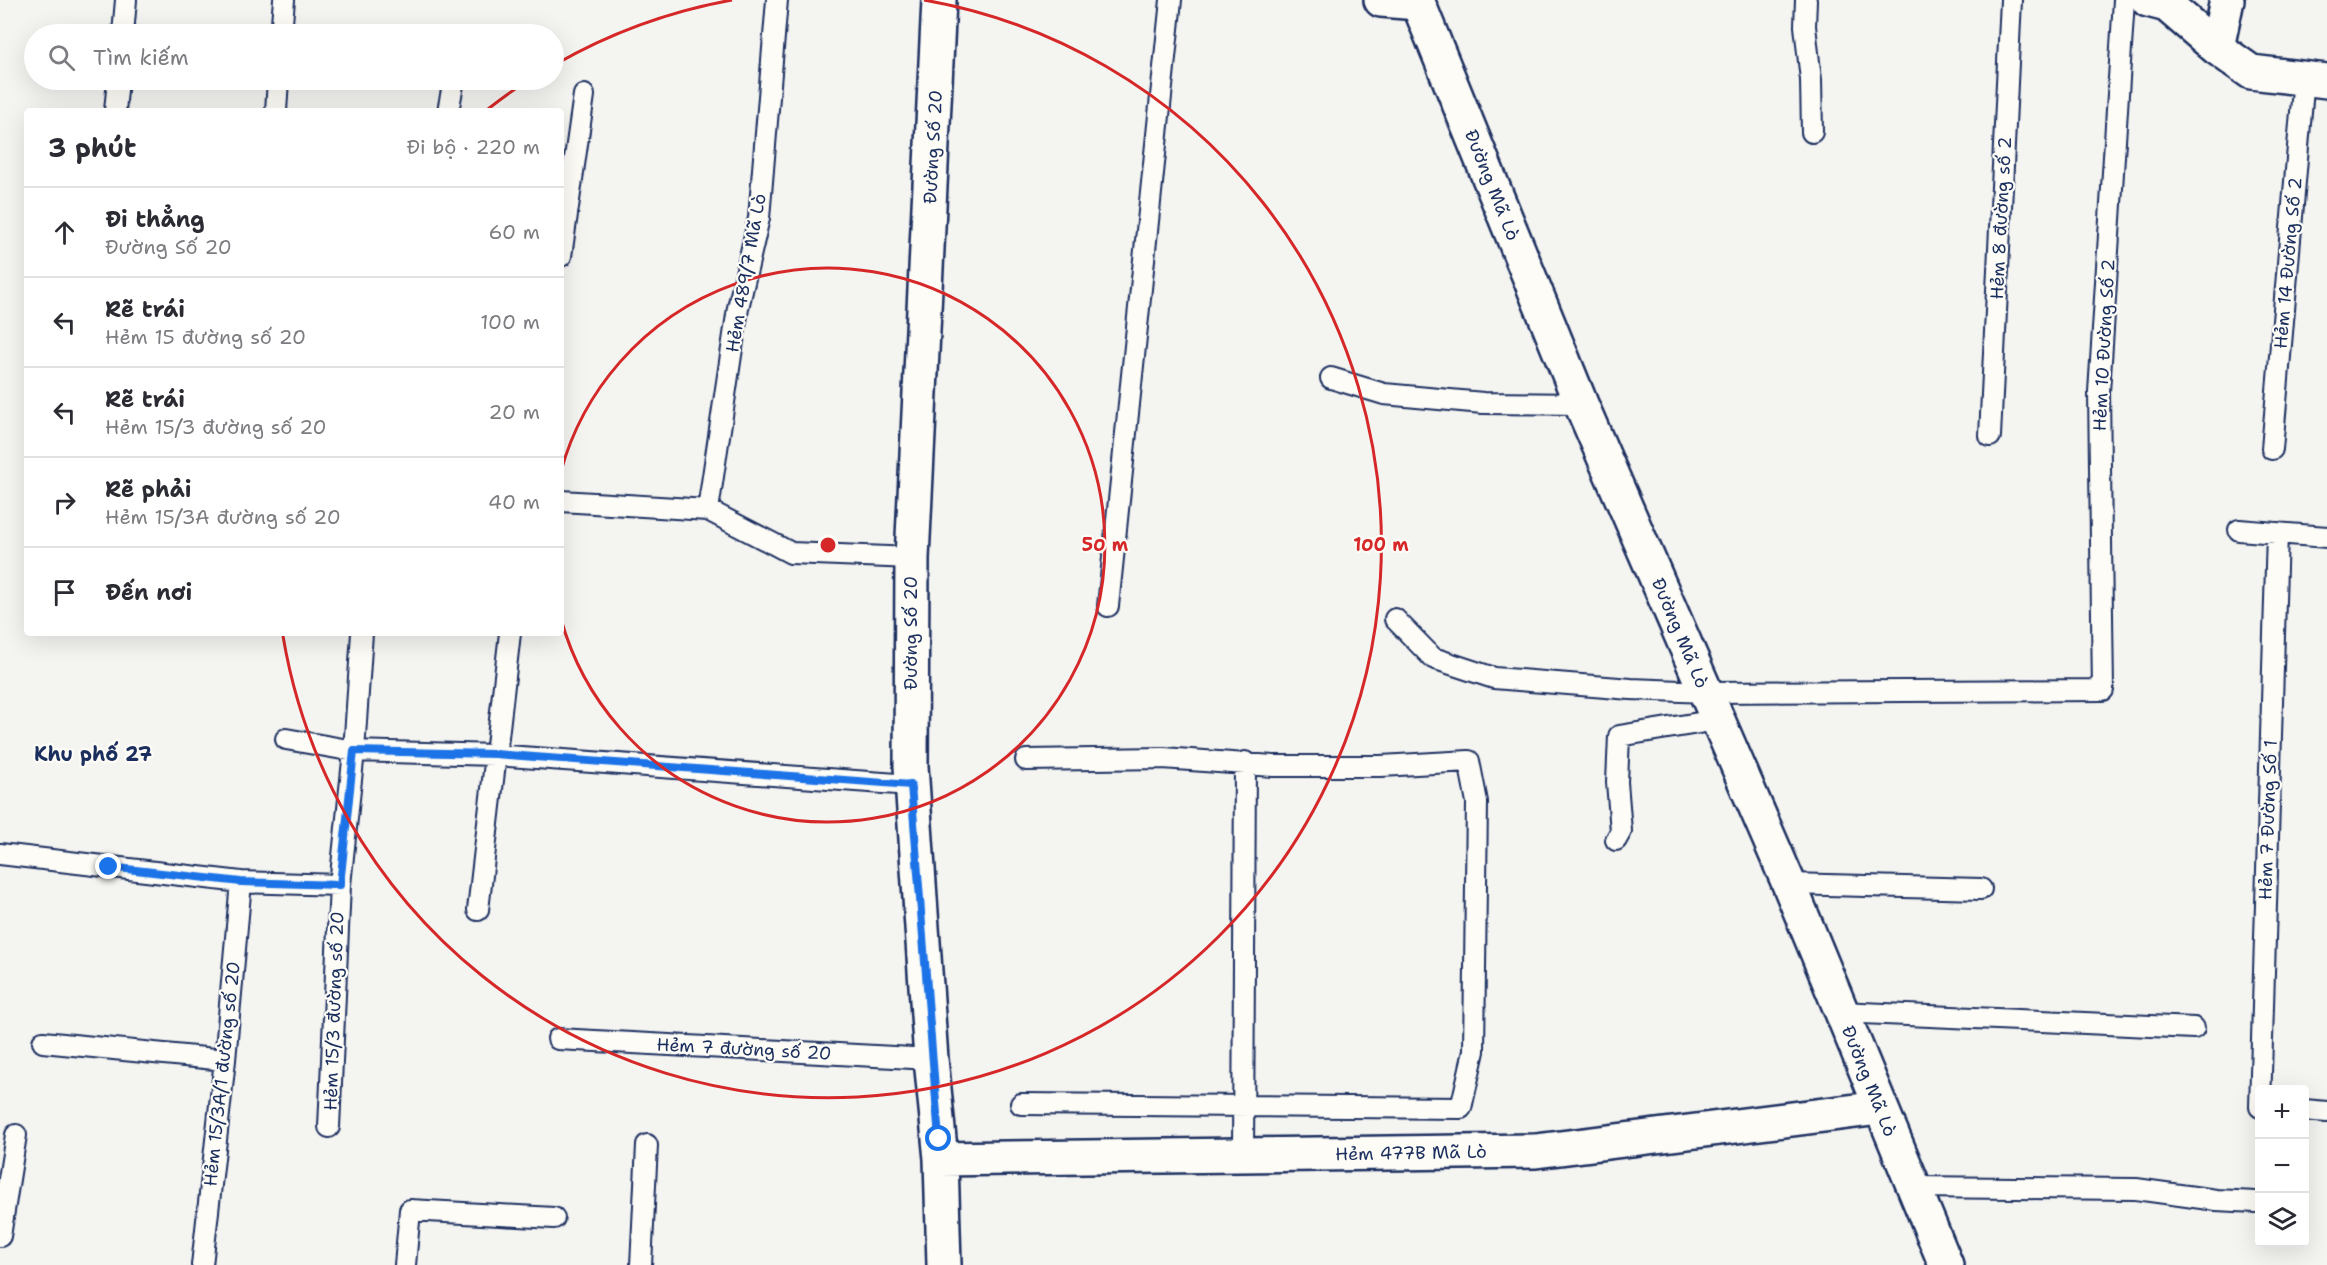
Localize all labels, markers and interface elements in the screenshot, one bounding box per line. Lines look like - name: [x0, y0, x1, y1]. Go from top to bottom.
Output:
- search box: [24, 24, 564, 90]
- icon: search: [45, 41, 78, 74]
- text: Tìm kiếm: [93, 43, 189, 72]
- street label: Đường Số 20: [918, 89, 948, 205]
- street label: Đường Mã Lò: [1459, 126, 1525, 244]
- text: 3 phút: [48, 130, 137, 165]
- text: Đi bộ · 220 m: [406, 134, 540, 160]
- street label: Hẻm 8 đường số 2: [1985, 136, 2017, 300]
- street label: Hẻm 14 Đường Số 2: [2269, 176, 2307, 350]
- street label: Hẻm 489/7 Mã Lò: [720, 192, 772, 354]
- text: Đi thẳng: [105, 205, 205, 234]
- icon: ahead: [48, 216, 81, 249]
- text: 60 m: [488, 219, 540, 245]
- text: Đường Số 20: [105, 234, 232, 260]
- street label: Hẻm 10 Đường Số 2: [2088, 258, 2120, 432]
- text: Rẽ trái: [105, 295, 185, 324]
- icon: left: [48, 306, 81, 339]
- text: 100 m: [480, 309, 540, 335]
- text: Hẻm 15 đường số 20: [105, 324, 306, 350]
- text: Rẽ trái: [105, 385, 185, 414]
- icon: left: [48, 396, 81, 429]
- text: 20 m: [489, 399, 540, 425]
- text: Hẻm 15/3 đường số 20: [105, 414, 327, 440]
- text: Rẽ phải: [105, 475, 191, 504]
- icon: right: [48, 486, 81, 519]
- text: 40 m: [488, 489, 540, 515]
- text: Hẻm 15/3A đường số 20: [105, 504, 341, 530]
- text: 50 m: [1082, 533, 1129, 557]
- text: 100 m: [1353, 533, 1409, 557]
- centre of rings: [818, 535, 838, 555]
- street label: Đường Mã Lò: [1646, 574, 1714, 692]
- icon: arrive: [48, 576, 81, 609]
- street label: Đường Số 20: [899, 576, 923, 690]
- text: Đến nơi: [105, 578, 192, 607]
- street label: Hẻm 7 Đường Số 1: [2253, 739, 2283, 901]
- district label: Khu phố 27: [34, 741, 152, 767]
- route end: [95, 853, 121, 879]
- street label: Hẻm 15/3 đường số 20: [319, 911, 349, 1111]
- street label: Hẻm 15/3A/1 đường số 20: [198, 960, 246, 1188]
- street label: Đường Mã Lò: [1836, 1022, 1902, 1140]
- street label: Hẻm 7 đường số 20: [656, 1032, 832, 1066]
- map controls: [2255, 1085, 2309, 1247]
- button: +: [2255, 1085, 2309, 1139]
- route start: [925, 1125, 951, 1151]
- button: −: [2255, 1139, 2309, 1193]
- street label: Hẻm 477B Mã Lò: [1335, 1140, 1487, 1166]
- button: layers: [2255, 1193, 2309, 1247]

